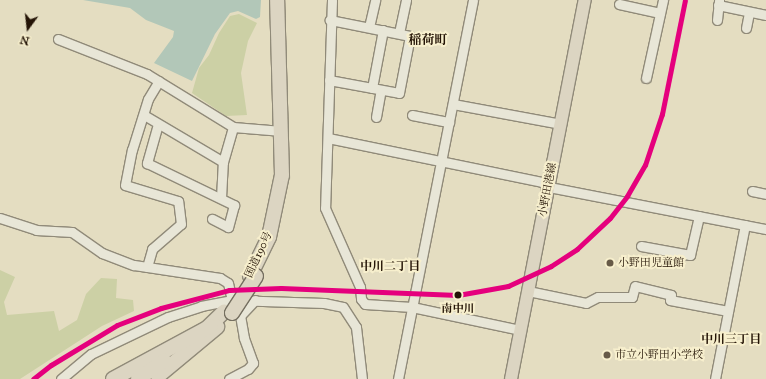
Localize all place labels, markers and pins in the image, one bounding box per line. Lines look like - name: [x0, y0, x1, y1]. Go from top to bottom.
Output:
- place label: 小野田児童館: [618, 256, 684, 270]
- marker: 小野田児童館: [605, 258, 615, 268]
- marker: 南中川: [451, 288, 465, 302]
- place label: 南中川: [442, 302, 474, 316]
- place label: 市立小野田小学校: [615, 348, 703, 362]
- marker: 市立小野田小学校: [602, 350, 612, 360]

